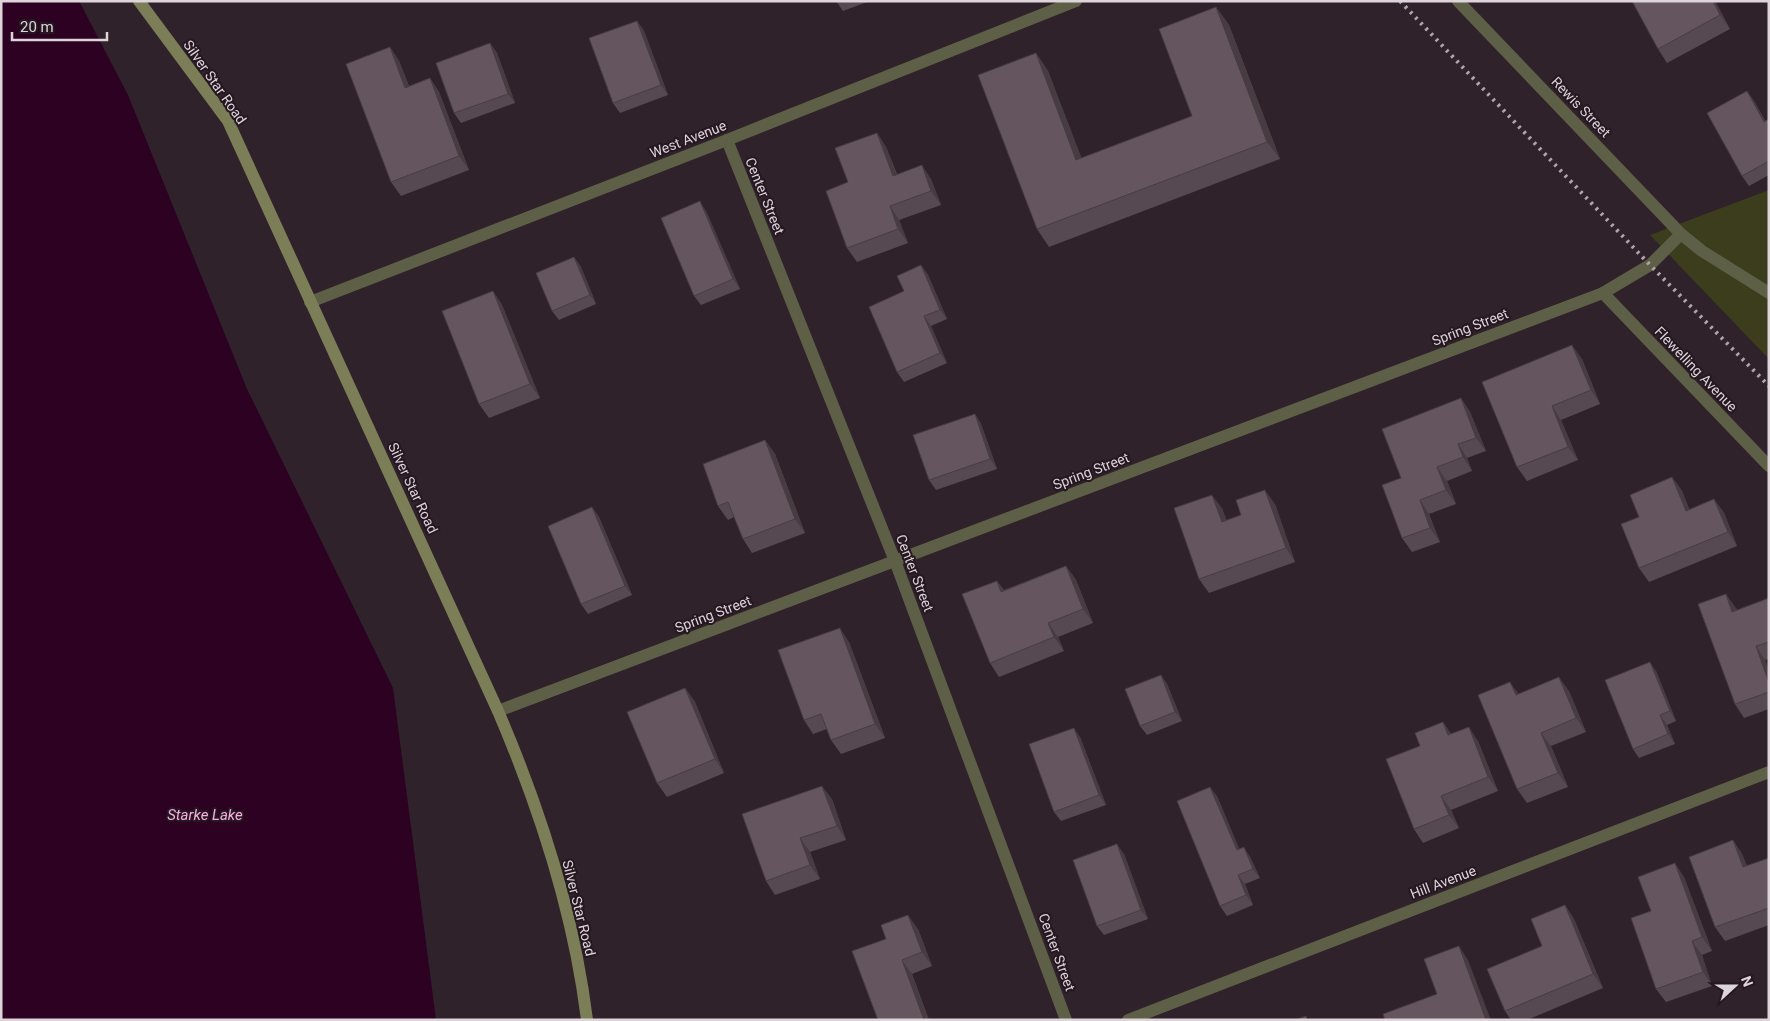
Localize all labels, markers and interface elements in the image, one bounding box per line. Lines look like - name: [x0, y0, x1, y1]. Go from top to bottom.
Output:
- scale bar: [12, 10, 108, 42]
- text: 20 m: [20, 18, 54, 36]
- street label: Silver Star Road: [180, 37, 250, 127]
- street label: Rewis Street: [1548, 74, 1614, 141]
- street label: West Avenue: [647, 117, 729, 161]
- street label: Center Street: [742, 155, 788, 237]
- street label: Spring Street: [1430, 305, 1511, 349]
- street label: Flewelling Avenue: [1651, 323, 1741, 415]
- street label: Silver Star Road: [385, 440, 441, 536]
- street label: Spring Street: [1051, 449, 1132, 493]
- street label: Center Street: [893, 532, 937, 614]
- street label: Spring Street: [673, 592, 754, 636]
- water label: Starke Lake: [167, 806, 243, 824]
- street label: Silver Star Road: [559, 858, 599, 958]
- street label: Hill Avenue: [1408, 862, 1478, 902]
- street label: Center Street: [1036, 911, 1079, 993]
- north arrow: [1710, 961, 1760, 1011]
- text: N: [1738, 974, 1756, 989]

